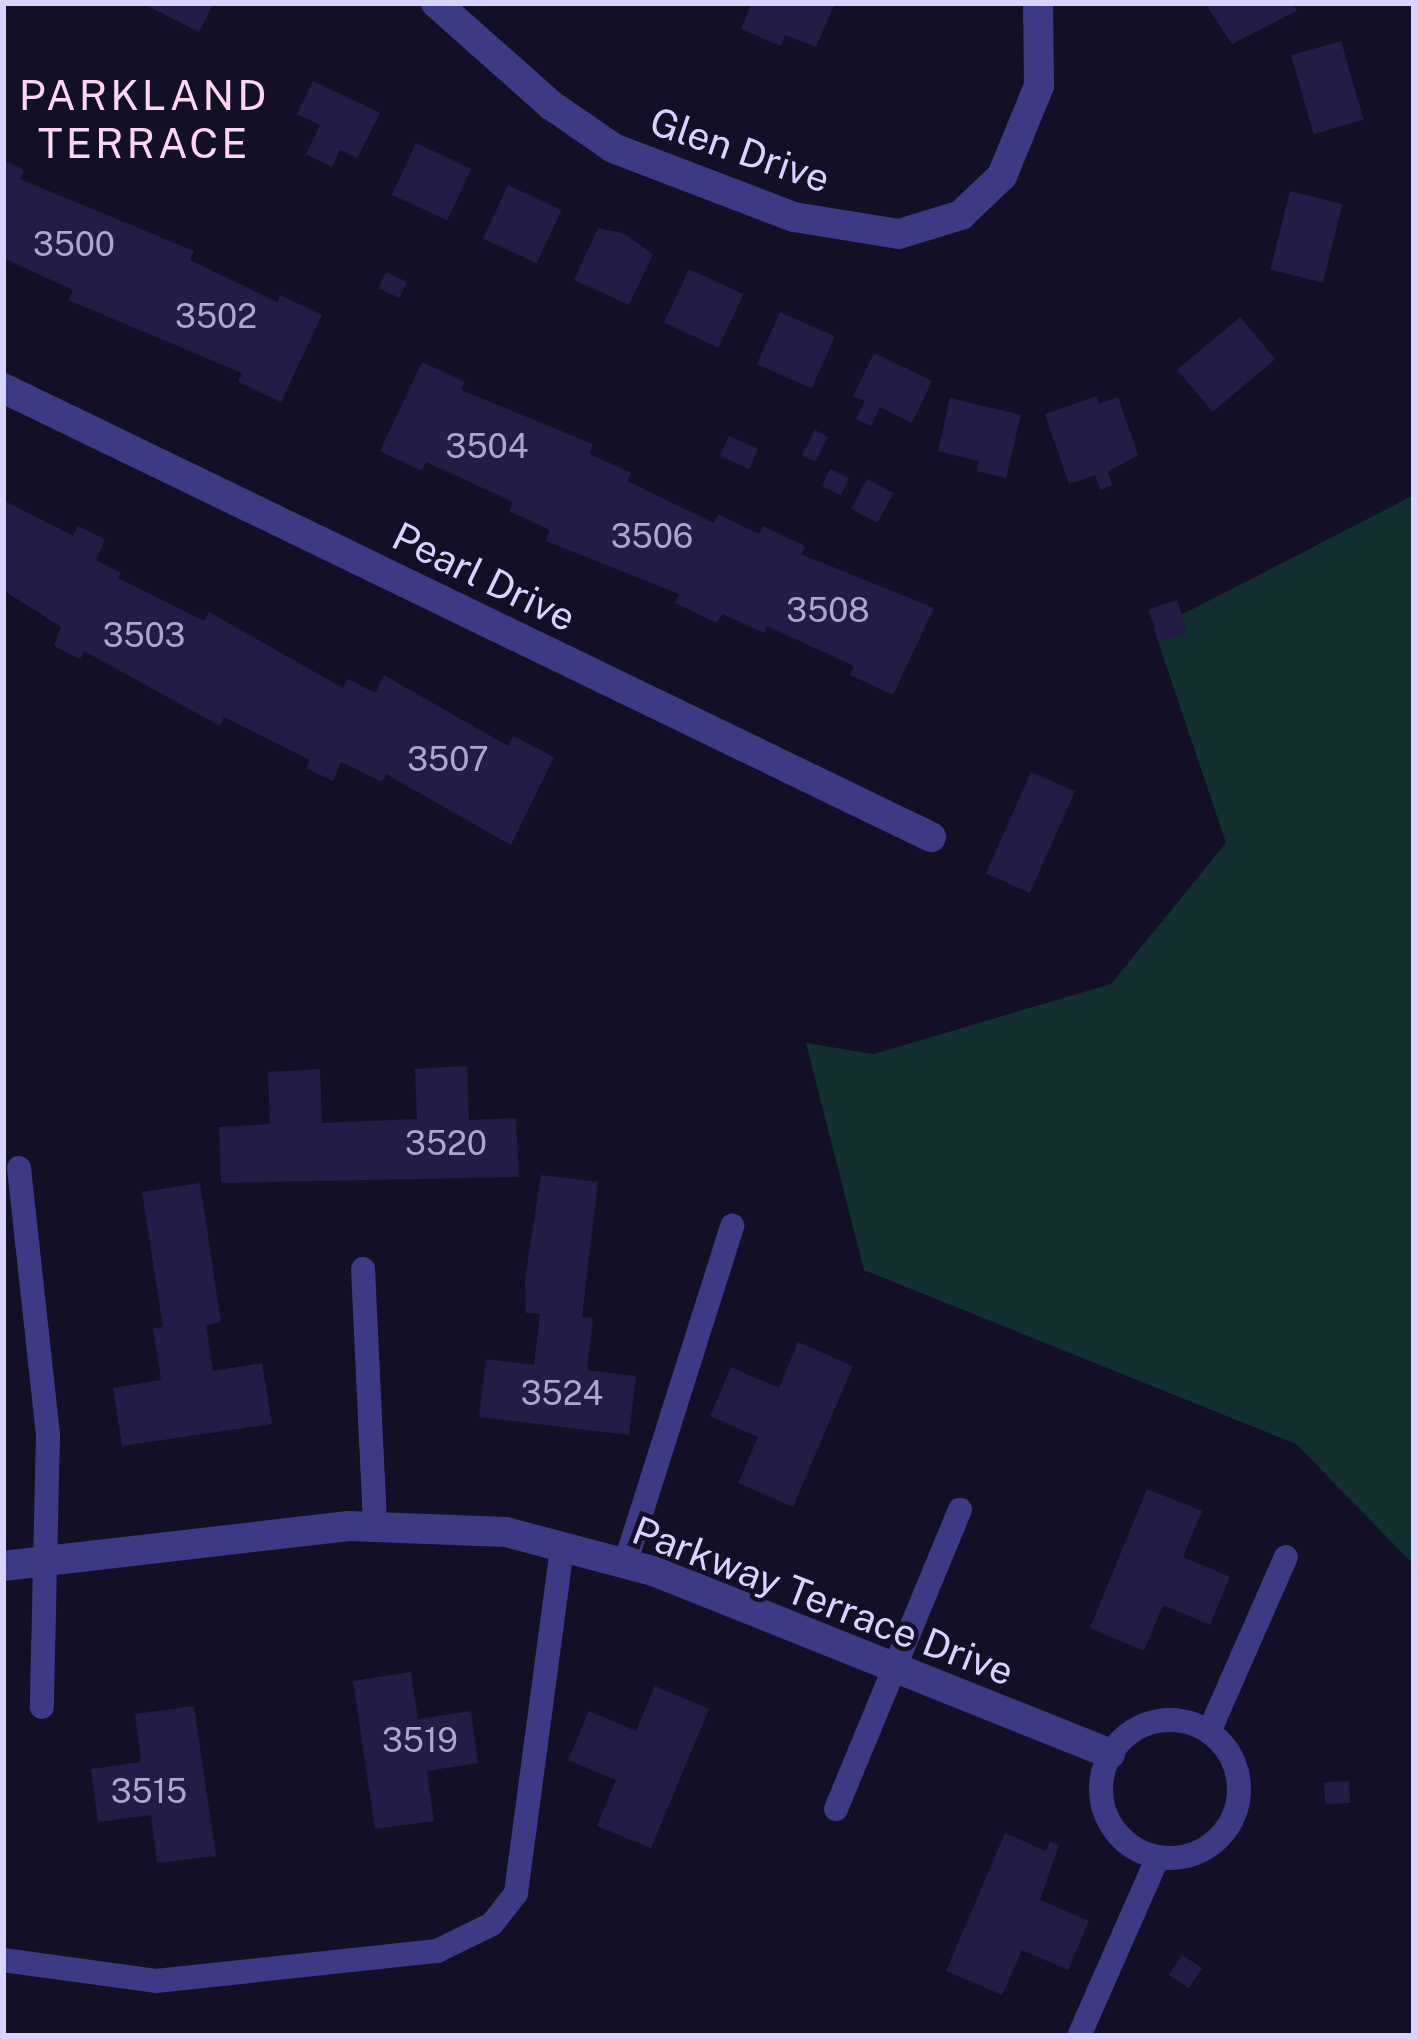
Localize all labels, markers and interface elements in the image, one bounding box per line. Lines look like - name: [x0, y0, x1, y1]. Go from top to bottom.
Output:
- district label: PARKLAND TERRACE: [19, 70, 269, 168]
- street label: Glen Drive: [644, 97, 836, 203]
- house number: 3500: [33, 225, 115, 265]
- house number: 3502: [175, 297, 257, 337]
- house number: 3504: [446, 427, 528, 467]
- street label: Pearl Drive: [385, 513, 583, 641]
- house number: 3506: [611, 517, 693, 557]
- house number: 3508: [786, 591, 870, 631]
- house number: 3503: [103, 616, 185, 656]
- house number: 3507: [407, 740, 489, 780]
- house number: 3520: [405, 1124, 487, 1164]
- house number: 3524: [521, 1374, 603, 1414]
- street label: Parkway Terrace Drive: [626, 1507, 1020, 1695]
- house number: 3519: [382, 1721, 458, 1761]
- house number: 3515: [111, 1772, 187, 1812]

